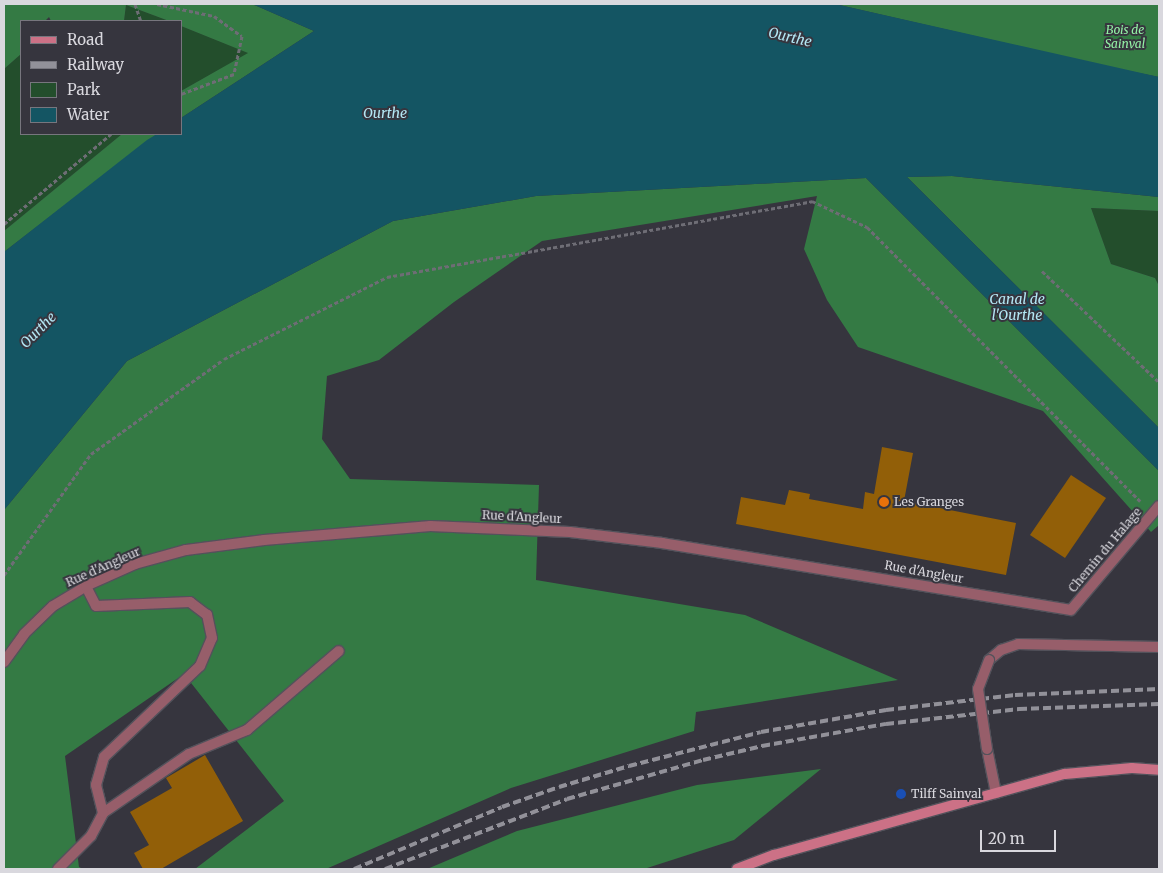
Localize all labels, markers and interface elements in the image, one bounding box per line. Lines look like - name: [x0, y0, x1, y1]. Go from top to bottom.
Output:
- legend: [20, 20, 182, 135]
- park label: Bois de Sainval: [1105, 23, 1145, 51]
- water label: Ourthe: [767, 24, 813, 50]
- text: Road: [67, 30, 103, 49]
- text: Railway: [67, 55, 124, 74]
- text: Park: [67, 80, 100, 99]
- text: Water: [67, 105, 109, 124]
- water label: Ourthe: [363, 105, 407, 121]
- water label: Canal de l'Ourthe: [989, 291, 1045, 324]
- water label: Ourthe: [16, 308, 60, 352]
- place label: Les Granges: [894, 495, 964, 509]
- marker: Les Granges: [878, 496, 890, 508]
- street label: Chemin du Halage: [1065, 505, 1145, 595]
- street label: Rue d'Angleur: [482, 508, 562, 526]
- street label: Rue d'Angleur: [64, 544, 142, 590]
- street label: Rue d'Angleur: [883, 558, 965, 586]
- place label: Tilff Sainval: [911, 787, 981, 801]
- marker: Tilff Sainval: [895, 788, 907, 800]
- scale bar: [983, 820, 1059, 852]
- text: 20 m: [988, 829, 1025, 848]

